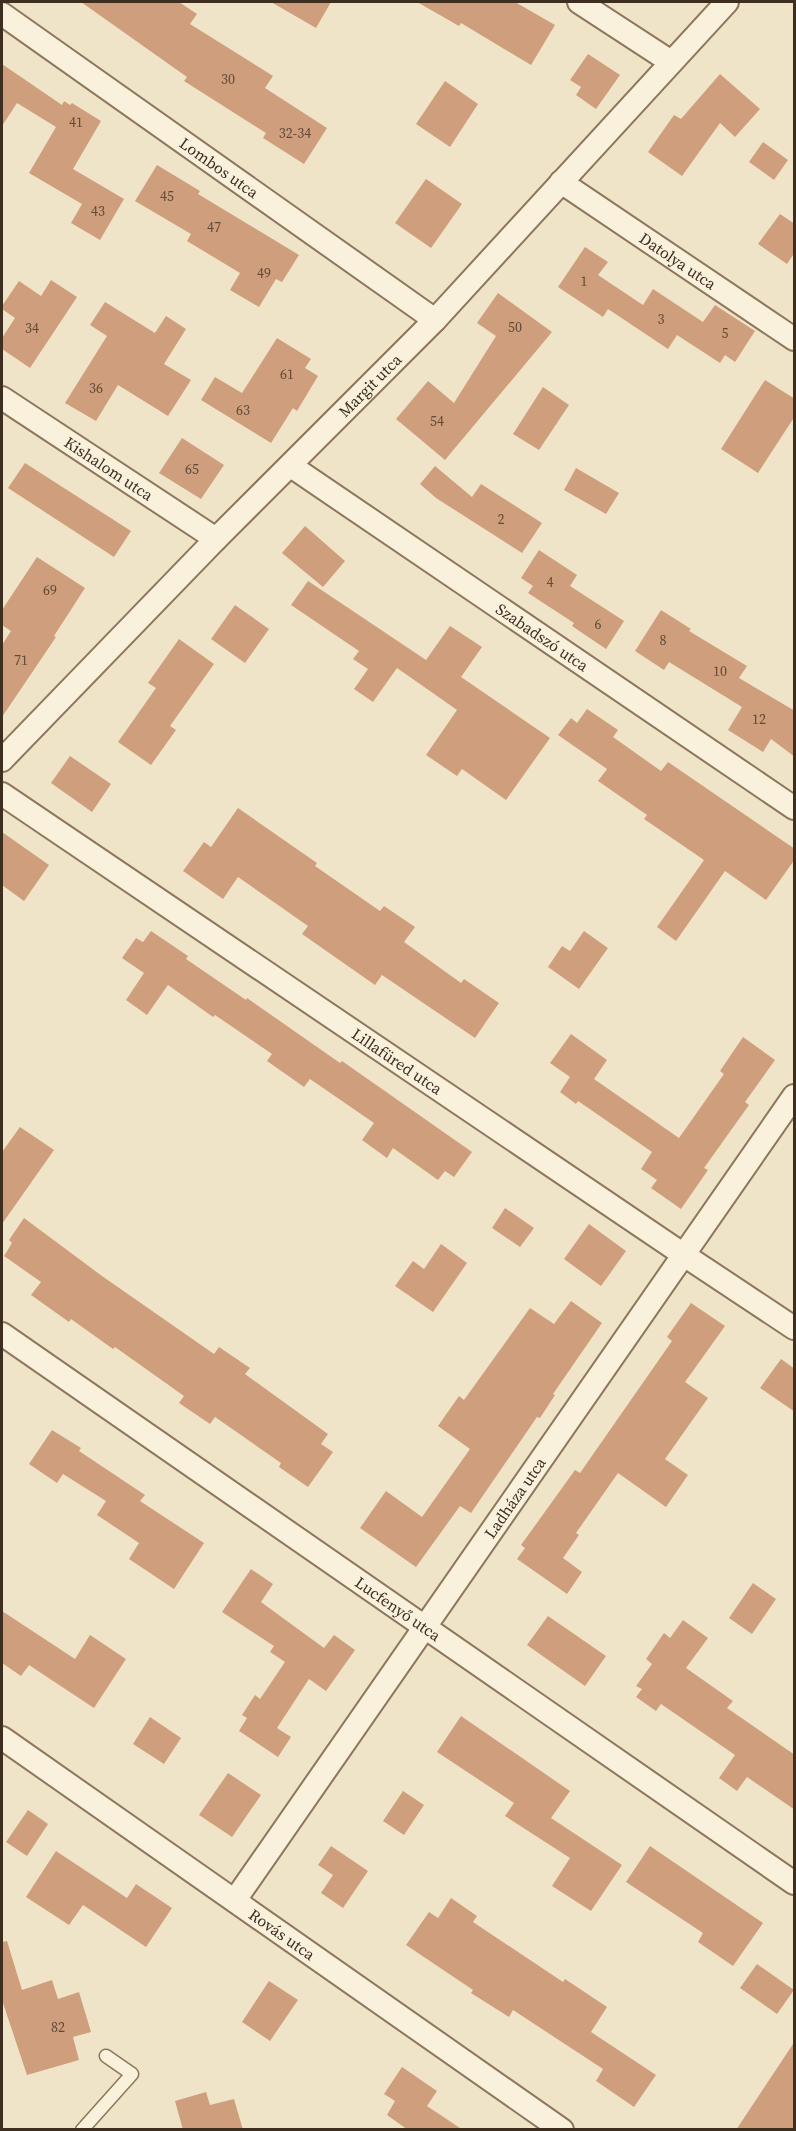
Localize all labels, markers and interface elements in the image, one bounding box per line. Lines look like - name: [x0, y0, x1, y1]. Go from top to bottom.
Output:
- house number: 30: [221, 69, 235, 89]
- house number: 41: [69, 112, 83, 132]
- house number: 32-34: [279, 123, 311, 143]
- street label: Lombos utca: [175, 132, 264, 204]
- house number: 45: [160, 186, 174, 206]
- house number: 43: [91, 201, 105, 221]
- house number: 47: [207, 217, 221, 237]
- street label: Datolya utca: [635, 227, 721, 295]
- house number: 49: [257, 263, 271, 283]
- house number: 1: [581, 271, 588, 291]
- house number: 3: [658, 309, 665, 329]
- house number: 50: [508, 317, 522, 337]
- house number: 34: [25, 318, 39, 338]
- house number: 5: [722, 323, 729, 343]
- street label: Margit utca: [333, 348, 407, 422]
- house number: 61: [280, 364, 294, 384]
- house number: 36: [89, 378, 103, 398]
- house number: 63: [236, 400, 250, 420]
- house number: 54: [430, 411, 444, 431]
- street label: Kishalom utca: [60, 431, 158, 506]
- house number: 65: [185, 459, 199, 479]
- house number: 2: [498, 509, 505, 529]
- house number: 4: [547, 572, 554, 592]
- house number: 69: [43, 580, 57, 600]
- street label: Szabadszó utca: [492, 598, 594, 677]
- house number: 6: [595, 614, 602, 634]
- house number: 8: [660, 630, 667, 650]
- house number: 71: [14, 650, 28, 670]
- house number: 10: [713, 661, 727, 681]
- house number: 12: [752, 709, 766, 729]
- street label: Lillafüred utca: [348, 1023, 447, 1100]
- street label: Ladháza utca: [479, 1452, 551, 1543]
- street label: Lucfenyő utca: [351, 1571, 446, 1647]
- street label: Rovás utca: [245, 1903, 320, 1965]
- house number: 82: [51, 2017, 65, 2037]

